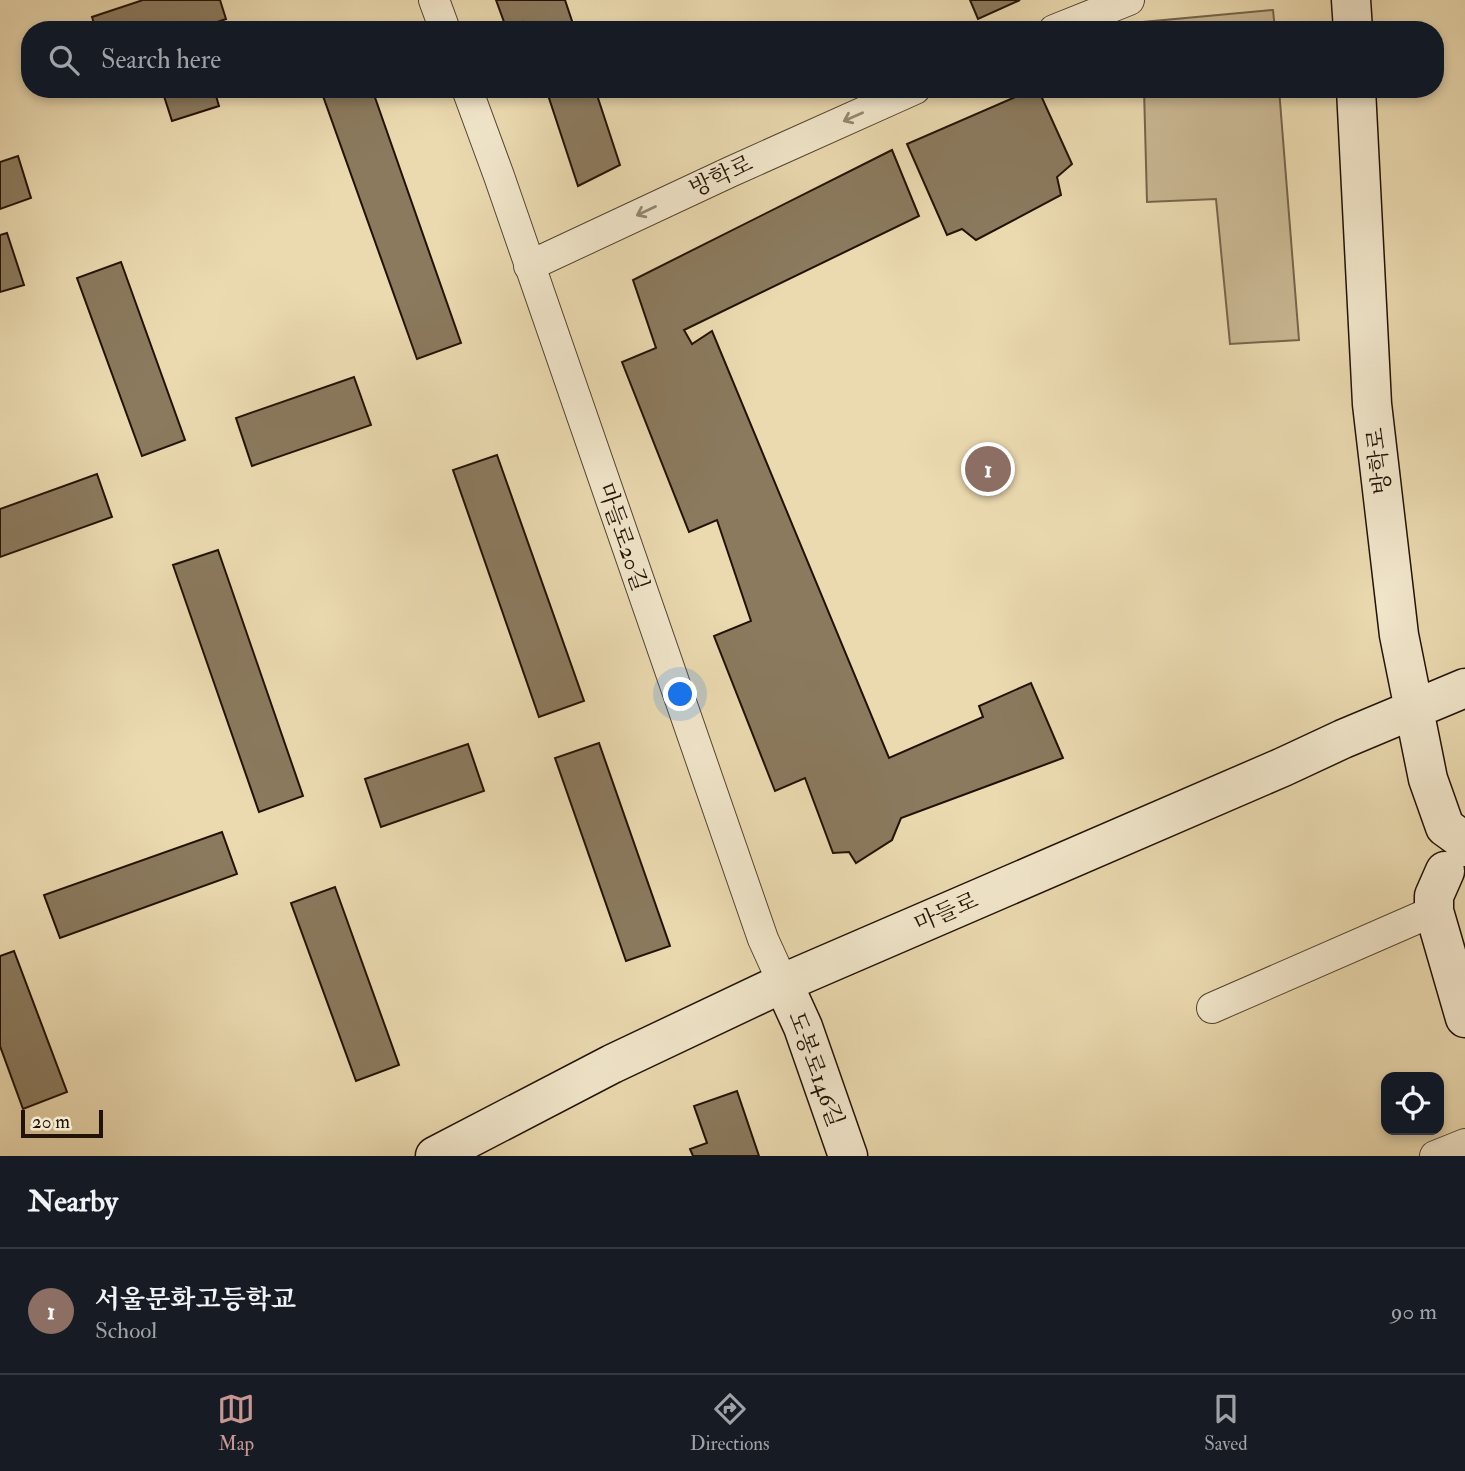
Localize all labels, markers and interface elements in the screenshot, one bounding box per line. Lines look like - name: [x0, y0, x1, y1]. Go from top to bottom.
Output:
- search box: [21, 21, 1444, 98]
- icon: search: [45, 41, 83, 79]
- text: Search here: [101, 44, 221, 76]
- one-way arrow: [842, 111, 864, 124]
- street label: 방학로: [685, 149, 757, 203]
- one-way arrow: [635, 205, 657, 218]
- street label: 방학로: [1361, 426, 1397, 496]
- pin: 1: [965, 443, 1011, 495]
- street label: 마들로20길: [591, 479, 655, 595]
- your location: [663, 677, 697, 711]
- street label: 마들로: [910, 886, 982, 938]
- street label: 도봉로146길: [782, 1007, 850, 1131]
- map controls: [1381, 1072, 1444, 1135]
- button: locate: [1381, 1072, 1444, 1135]
- scale bar: [21, 1107, 103, 1139]
- text: 20 m: [32, 1110, 70, 1134]
- text: Nearby: [28, 1183, 118, 1220]
- text: 서울문화고등학교: [95, 1284, 296, 1316]
- text: 1: [47, 1297, 55, 1326]
- text: 90 m: [1391, 1297, 1437, 1326]
- text: School: [95, 1316, 157, 1345]
- tab: Map: [217, 1390, 255, 1456]
- tab: Directions: [690, 1390, 770, 1456]
- tab: Saved: [1204, 1390, 1248, 1456]

